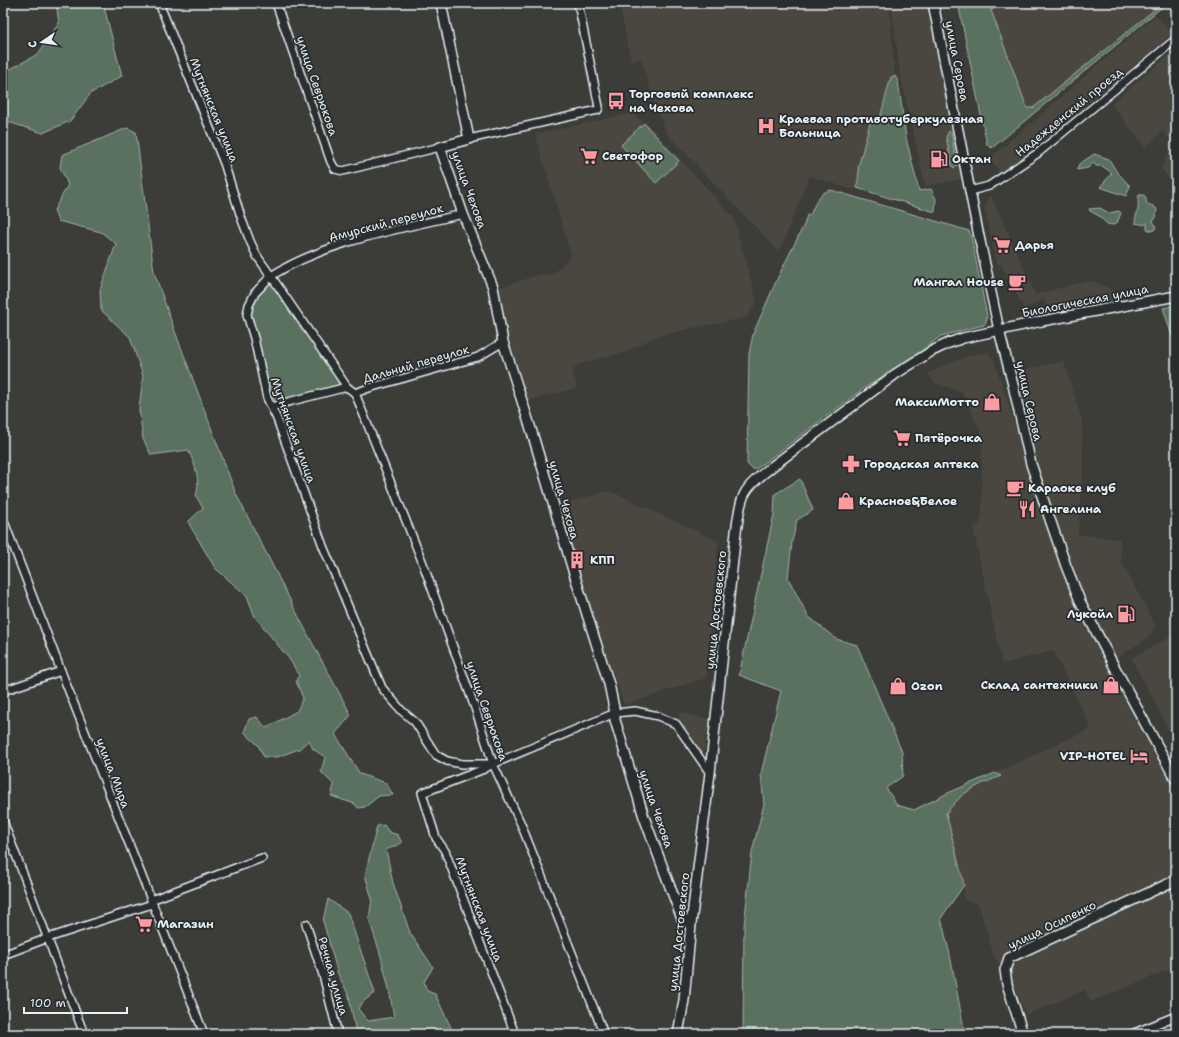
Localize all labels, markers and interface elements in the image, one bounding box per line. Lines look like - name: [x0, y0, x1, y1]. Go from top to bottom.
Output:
- street label: улица Серова: [941, 19, 973, 103]
- north arrow: [22, 22, 62, 62]
- street label: улица Севрюкова: [292, 34, 342, 139]
- text: С: [25, 39, 41, 49]
- street label: Мутнянская улица: [186, 55, 242, 165]
- street label: Надежденский проезд: [1012, 63, 1126, 160]
- place label: Торговый комплекс на Чехова: [629, 86, 754, 116]
- bus stop icon: Торговый комплекс на Чехова: [606, 91, 626, 111]
- place label: Краевая противотуберкулезная Больница: [779, 111, 983, 141]
- hospital icon: Краевая противотуберкулезная Больница: [756, 116, 776, 136]
- supermarket icon: Светофор: [579, 146, 599, 166]
- place label: Светофор: [602, 148, 663, 164]
- street label: улица Чехова: [448, 149, 491, 231]
- fuel station icon: Октан: [929, 149, 949, 169]
- place label: Октан: [952, 151, 991, 167]
- street label: Амурский переулок: [327, 200, 445, 246]
- supermarket icon: Дарья: [992, 235, 1012, 255]
- place label: Дарья: [1015, 237, 1054, 253]
- cafe icon: Мангал House: [1007, 272, 1027, 292]
- place label: Мангал House: [913, 274, 1004, 290]
- street label: Биологическая улица: [1021, 281, 1150, 321]
- street label: Дальний переулок: [361, 341, 472, 387]
- street label: улица Серова: [1012, 359, 1046, 443]
- street label: Мутнянская улица: [266, 375, 320, 486]
- shop icon: МаксиМотто: [982, 392, 1002, 412]
- place label: МаксиМотто: [895, 394, 979, 410]
- supermarket icon: Пятёрочка: [892, 428, 912, 448]
- place label: Пятёрочка: [915, 430, 983, 446]
- pharmacy icon: Городская аптека: [841, 454, 861, 474]
- place label: Городская аптека: [864, 456, 979, 472]
- street label: улица Чехова: [545, 459, 583, 542]
- cafe icon: Караоке клуб: [1005, 478, 1025, 498]
- place label: Караоке клуб: [1028, 480, 1116, 496]
- shop icon: Красное&Белое: [836, 491, 856, 511]
- place label: Красное&Белое: [859, 493, 957, 509]
- restaurant icon: Ангелина: [1017, 499, 1037, 519]
- place label: Ангелина: [1040, 501, 1102, 517]
- building icon: КПП: [567, 550, 587, 570]
- street label: улица Достоевского: [702, 550, 730, 670]
- place label: КПП: [590, 552, 615, 568]
- fuel station icon: Лукойл: [1116, 604, 1136, 624]
- place label: Лукойл: [1067, 606, 1114, 622]
- street label: улица Севрюкова: [462, 659, 512, 764]
- shop icon: Склад сантехники: [1101, 675, 1121, 695]
- shop icon: Ozon: [888, 676, 908, 696]
- place label: Склад сантехники: [981, 677, 1099, 693]
- place label: Ozon: [911, 678, 943, 694]
- street label: улица Мира: [92, 736, 134, 811]
- hotel icon: VIP-HOTEL: [1129, 746, 1149, 766]
- place label: VIP-HOTEL: [1060, 748, 1127, 764]
- street label: улица Чехова: [635, 768, 677, 851]
- street label: Мутнянская улица: [452, 854, 507, 964]
- street label: улица Достоевского: [665, 872, 693, 992]
- street label: улица Осипенко: [1005, 897, 1099, 953]
- supermarket icon: Магазин: [134, 914, 154, 934]
- place label: Магазин: [157, 916, 214, 932]
- street label: Речная улица: [314, 935, 352, 1018]
- scale bar: [24, 989, 127, 1015]
- text: 100 m: [30, 995, 66, 1011]

